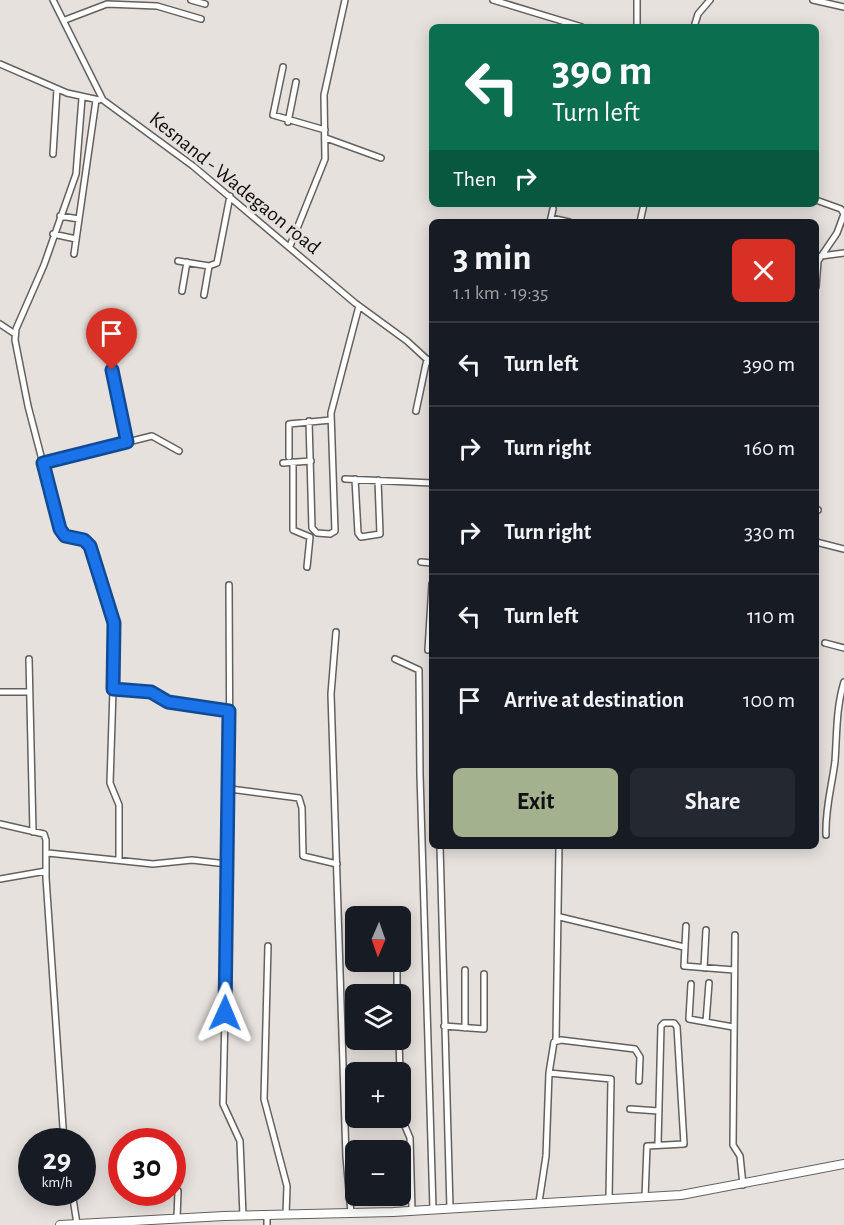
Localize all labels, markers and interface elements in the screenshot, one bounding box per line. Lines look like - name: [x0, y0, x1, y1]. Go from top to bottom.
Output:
- icon: left: [453, 48, 531, 126]
- text: 390 m: [552, 50, 653, 92]
- text: Turn left: [552, 99, 640, 126]
- street label: Kesnand - Wadegaon road: [146, 108, 325, 258]
- icon: right: [509, 162, 542, 195]
- text: Then: [453, 168, 497, 190]
- button: close: [732, 239, 795, 302]
- text: 3 min: [453, 240, 531, 276]
- text: 1.1 km · 19:35: [453, 283, 548, 303]
- pin: [86, 308, 137, 370]
- icon: arrive: [95, 317, 128, 350]
- icon: left: [453, 348, 486, 381]
- text: Turn left: [504, 353, 578, 375]
- text: 390 m: [743, 353, 795, 375]
- icon: right: [453, 432, 486, 465]
- text: Turn right: [504, 437, 591, 459]
- text: 160 m: [744, 437, 795, 459]
- icon: right: [453, 516, 486, 549]
- text: Turn right: [504, 521, 591, 543]
- text: 330 m: [744, 521, 795, 543]
- icon: left: [453, 600, 486, 633]
- text: Turn left: [504, 605, 578, 627]
- text: 110 m: [747, 605, 795, 627]
- icon: arrive: [453, 684, 486, 717]
- text: Arrive at destination: [504, 689, 684, 711]
- text: 100 m: [743, 689, 795, 711]
- button: Exit: [453, 768, 618, 837]
- button: Share: [630, 768, 795, 837]
- north arrow: [345, 906, 411, 972]
- map controls: [345, 906, 411, 1206]
- position arrow: [193, 981, 257, 1045]
- button: layers: [345, 984, 411, 1050]
- button: +: [345, 1062, 411, 1128]
- speed limit sign: 30: [108, 1128, 186, 1206]
- button: −: [345, 1140, 411, 1206]
- text: 29: [43, 1145, 71, 1175]
- text: km/h: [42, 1175, 72, 1190]

